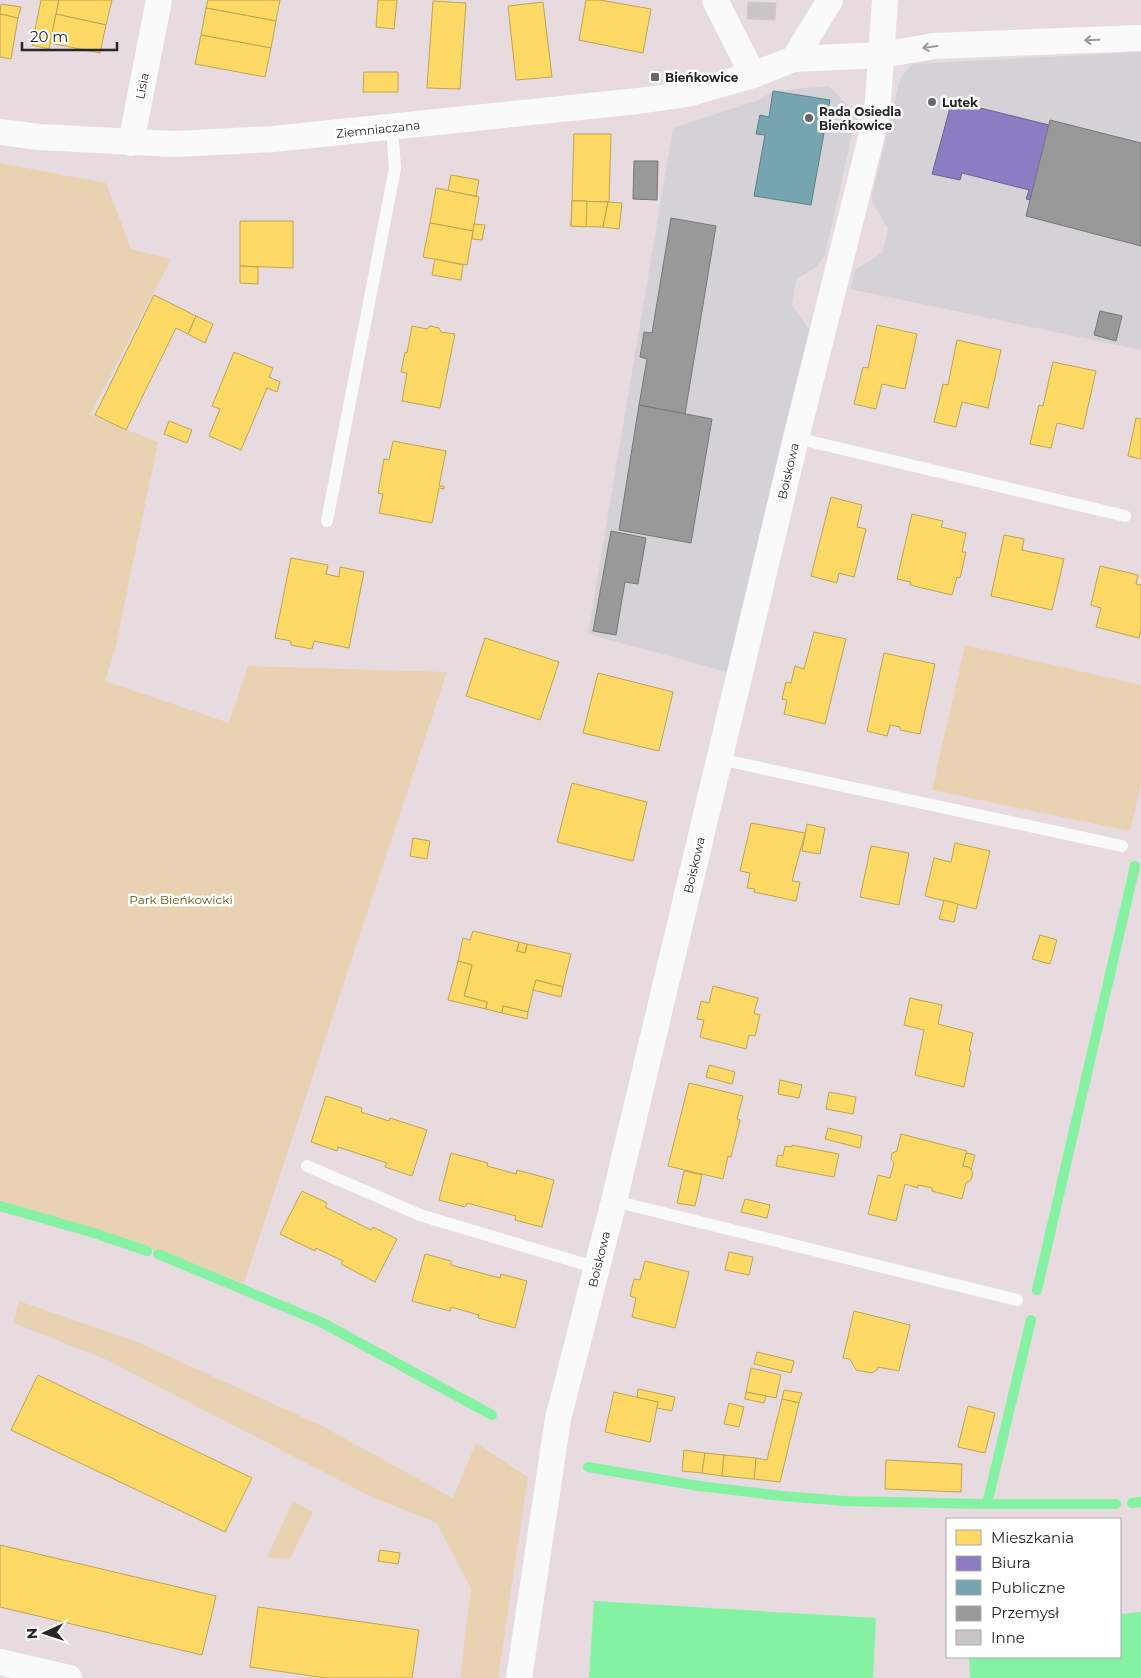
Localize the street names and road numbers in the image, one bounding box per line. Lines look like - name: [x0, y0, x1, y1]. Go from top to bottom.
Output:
- street label: Lisia: [132, 72, 152, 100]
- street label: Ziemniaczana: [335, 117, 421, 141]
- street label: Boiskowa: [774, 441, 802, 501]
- street label: Boiskowa: [680, 835, 708, 895]
- street label: Boiskowa: [585, 1229, 613, 1289]

